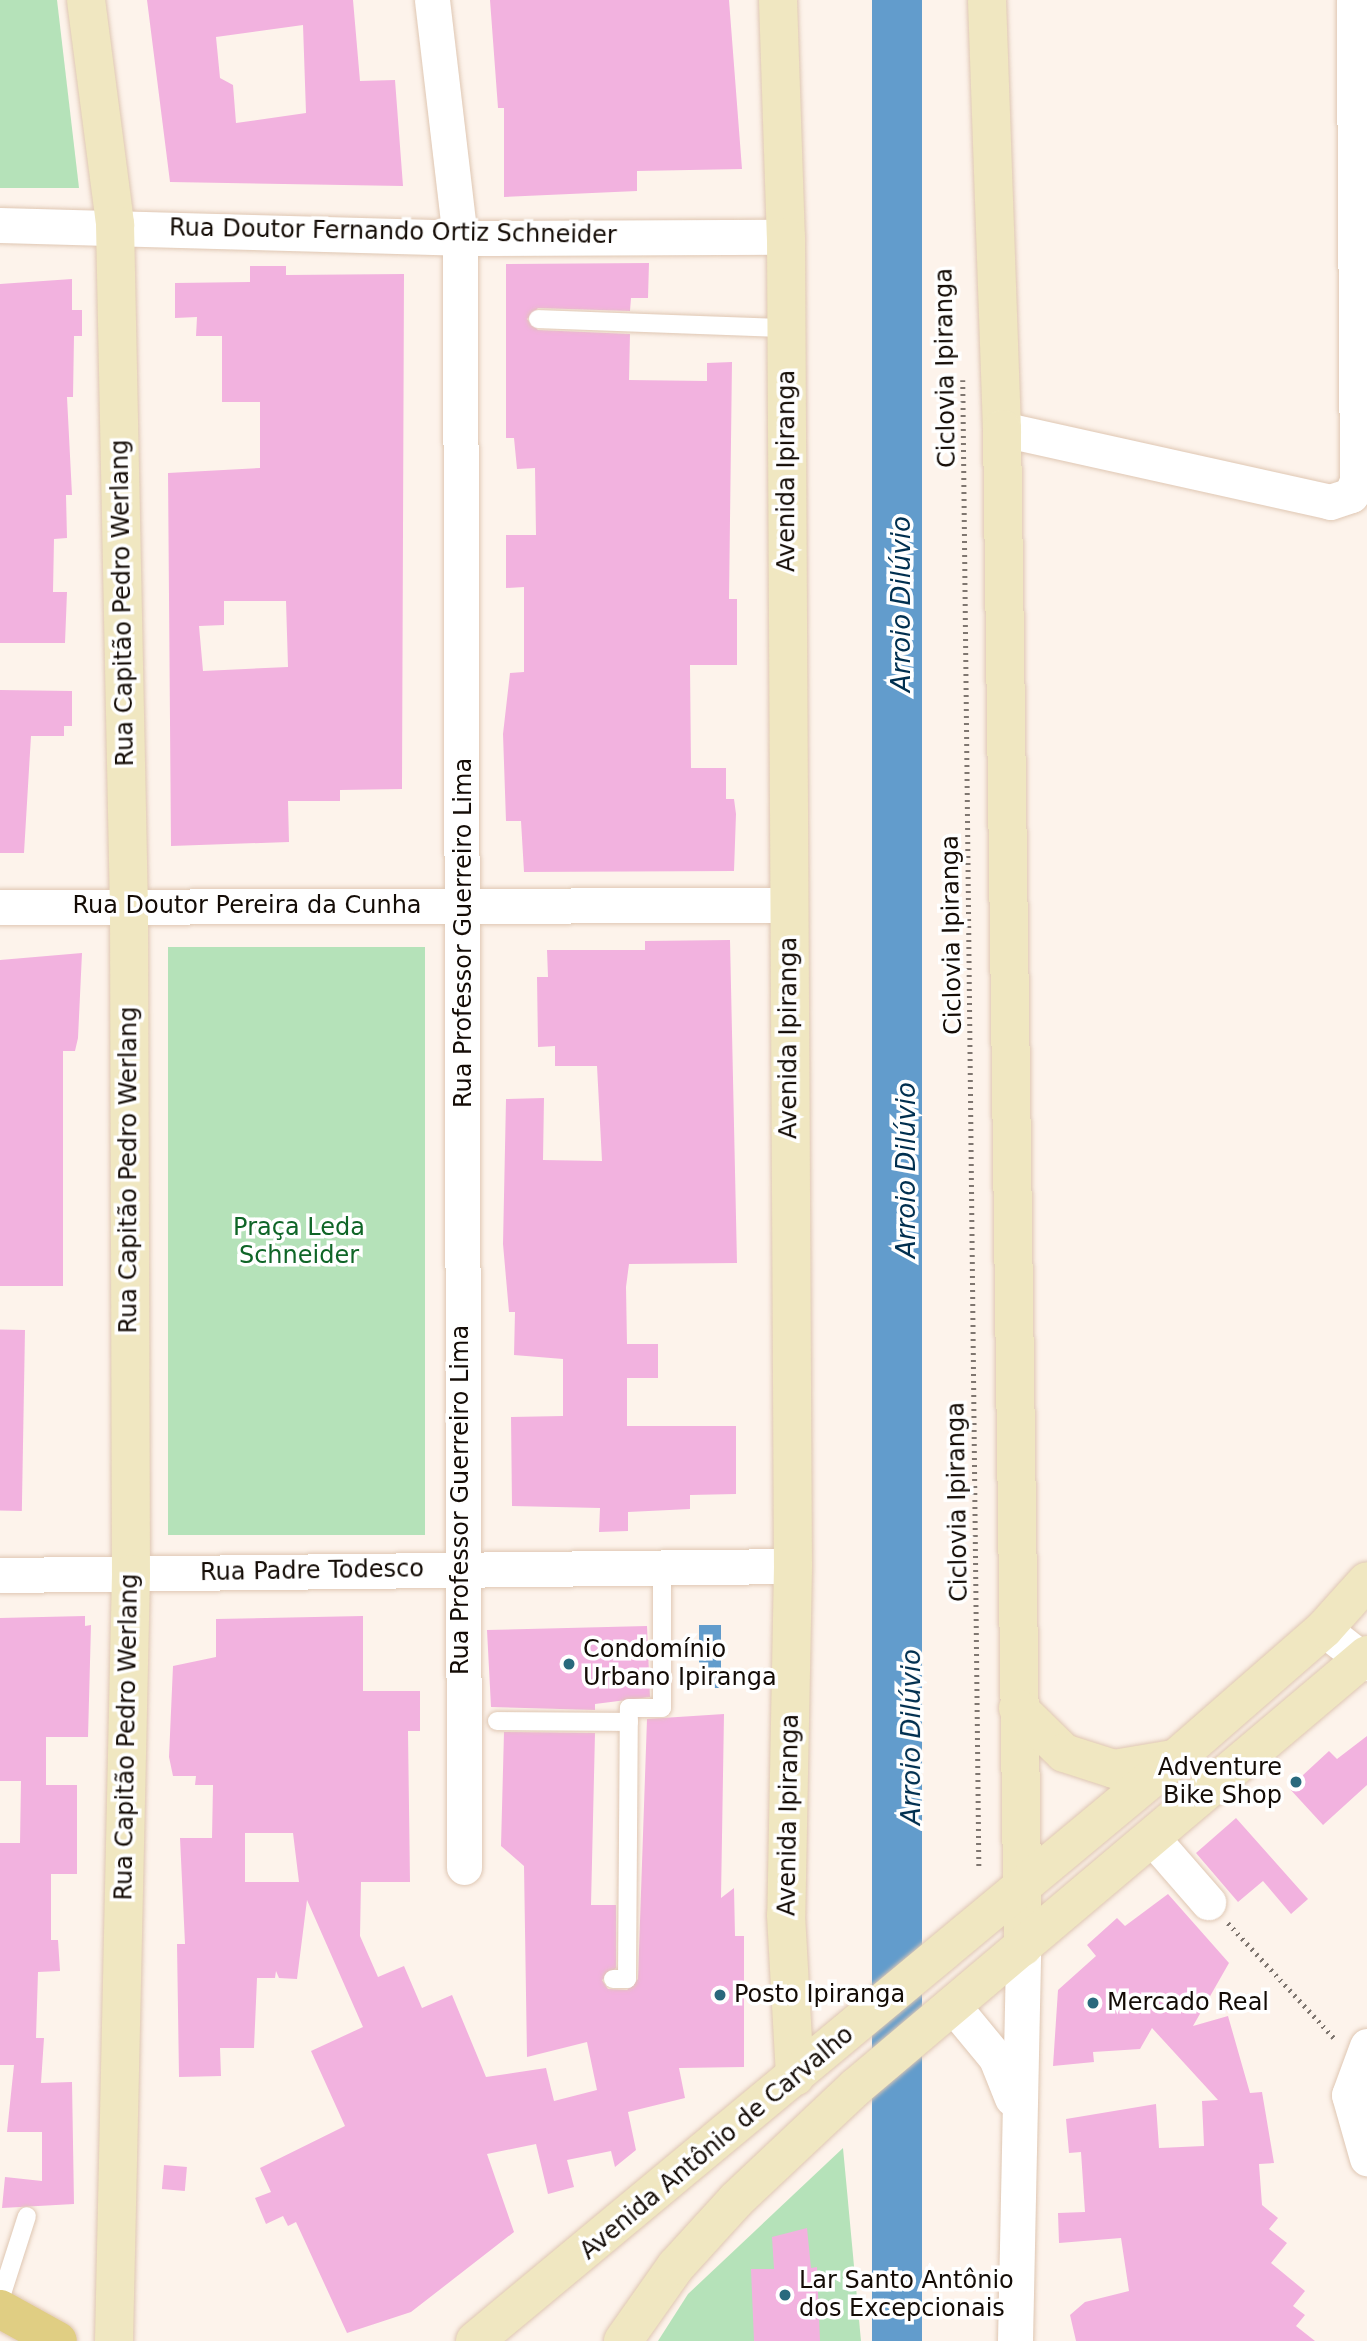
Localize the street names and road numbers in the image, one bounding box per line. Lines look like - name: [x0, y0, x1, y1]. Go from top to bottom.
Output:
- street label: Rua Doutor Fernando Ortiz Schneider: [169, 214, 617, 250]
- street label: Ciclovia Ipiranga: [930, 268, 962, 468]
- street label: Avenida Ipiranga: [773, 370, 801, 572]
- street label: Rua Capitão Pedro Werlang: [106, 439, 140, 767]
- street label: Rua Professor Guerreiro Lima: [450, 758, 478, 1108]
- street label: Ciclovia Ipiranga: [936, 835, 968, 1035]
- street label: Rua Doutor Pereira da Cunha: [72, 892, 422, 920]
- street label: Avenida Ipiranga: [775, 937, 803, 1139]
- street label: Rua Capitão Pedro Werlang: [115, 1007, 143, 1333]
- street label: Rua Professor Guerreiro Lima: [447, 1325, 475, 1675]
- street label: Ciclovia Ipiranga: [942, 1402, 974, 1602]
- street label: Rua Padre Todesco: [200, 1555, 424, 1587]
- street label: Rua Capitão Pedro Werlang: [110, 1573, 144, 1901]
- street label: Avenida Ipiranga: [773, 1714, 805, 1916]
- street label: Avenida Antônio de Carvalho: [575, 2020, 859, 2266]

